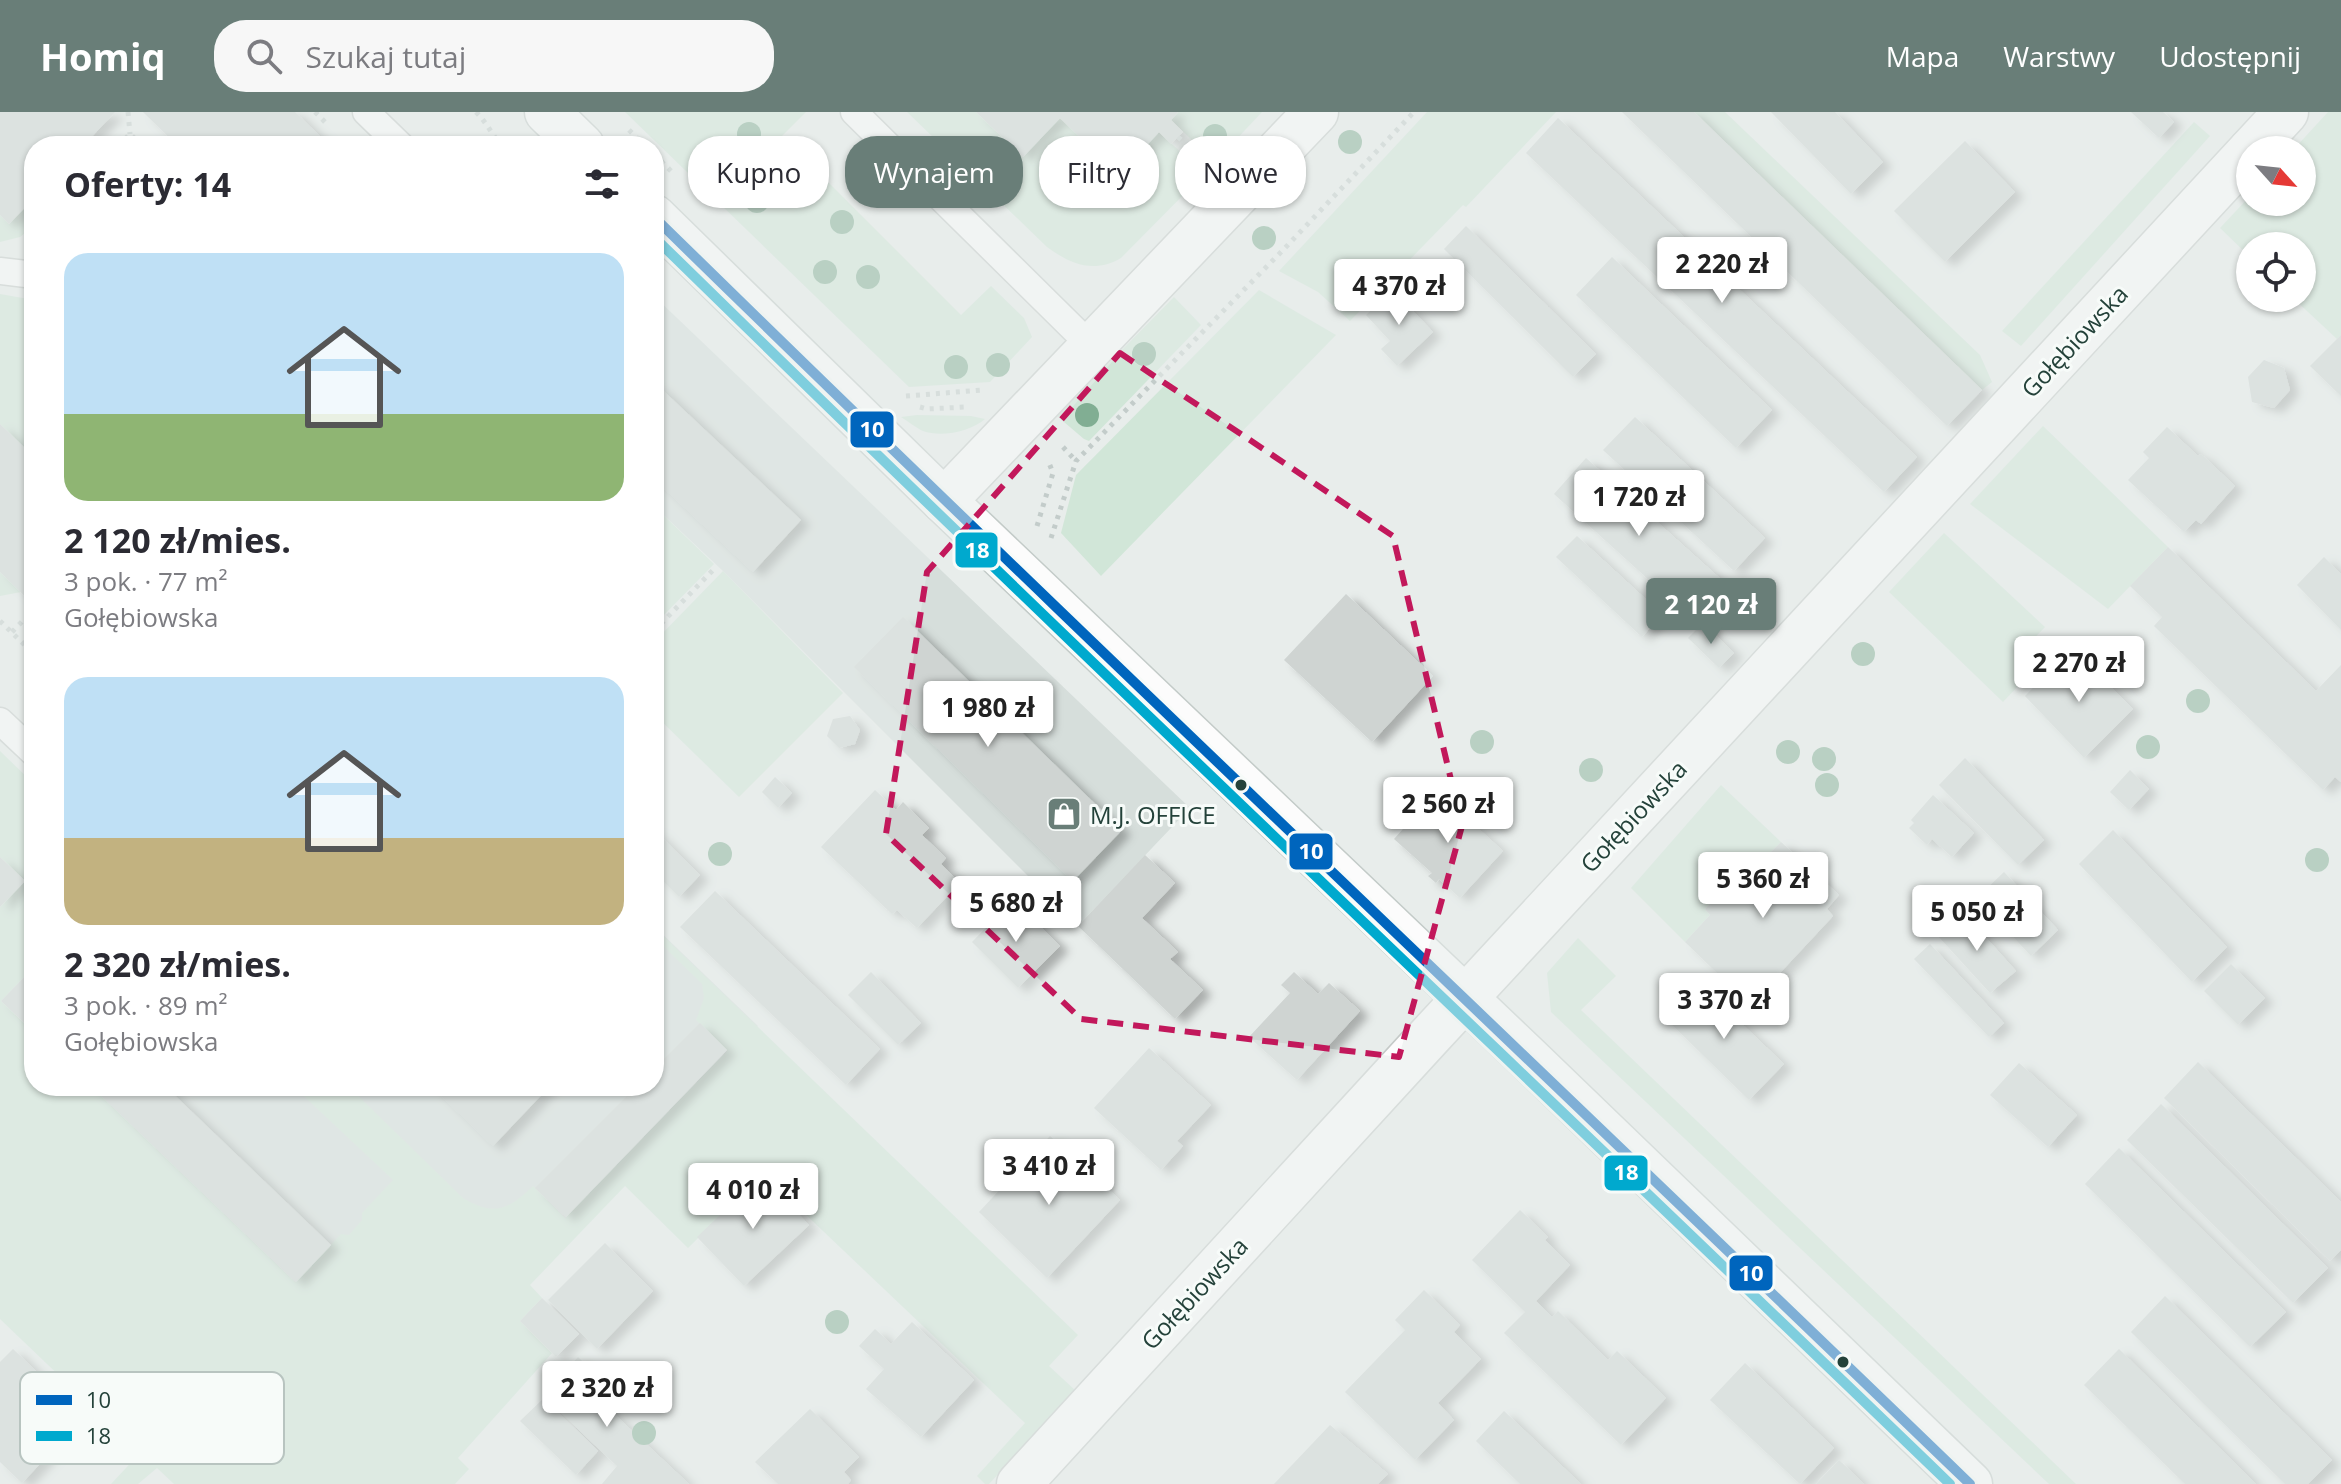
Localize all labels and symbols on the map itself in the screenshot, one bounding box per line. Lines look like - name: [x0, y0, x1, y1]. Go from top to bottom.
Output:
- north arrow: [2236, 136, 2316, 216]
- pin: 2 220 zł: [1639, 237, 1805, 305]
- pin: 4 370 zł: [1316, 259, 1482, 327]
- street label: Gołębiowska: [2013, 278, 2135, 404]
- line badge: 10: [849, 410, 895, 449]
- text: 10: [859, 413, 885, 443]
- pin: 1 720 zł: [1556, 470, 1722, 538]
- line badge: 18: [954, 531, 999, 569]
- text: 18: [964, 534, 990, 564]
- pin: 2 120 zł: [1628, 578, 1794, 646]
- pin: 2 270 zł: [1996, 636, 2162, 704]
- pin: 1 980 zł: [905, 681, 1071, 749]
- street label: Gołębiowska: [1572, 753, 1694, 879]
- unlabelled marker: [1233, 777, 1249, 793]
- pin: 2 560 zł: [1365, 777, 1531, 845]
- shop icon: M.J. OFFICE: [1045, 795, 1083, 833]
- place label: M.J. OFFICE: [1090, 798, 1215, 831]
- line badge: 10: [1288, 832, 1334, 871]
- text: 10: [1298, 835, 1324, 865]
- pin: 5 360 zł: [1680, 852, 1846, 920]
- pin: 5 680 zł: [933, 876, 1099, 944]
- pin: 5 050 zł: [1894, 885, 2060, 953]
- pin: 3 370 zł: [1641, 973, 1807, 1041]
- pin: 3 410 zł: [966, 1139, 1132, 1207]
- line badge: 18: [1603, 1154, 1649, 1192]
- text: 18: [1613, 1156, 1639, 1186]
- pin: 4 010 zł: [670, 1163, 836, 1231]
- street label: Gołębiowska: [1133, 1230, 1255, 1356]
- line badge: 10: [1728, 1254, 1774, 1292]
- text: 10: [1738, 1257, 1764, 1287]
- unlabelled marker: [1835, 1354, 1851, 1370]
- pin: 2 320 zł: [524, 1361, 690, 1429]
- legend: [20, 1372, 284, 1464]
- text: 10: [86, 1384, 111, 1414]
- text: 18: [86, 1420, 111, 1450]

